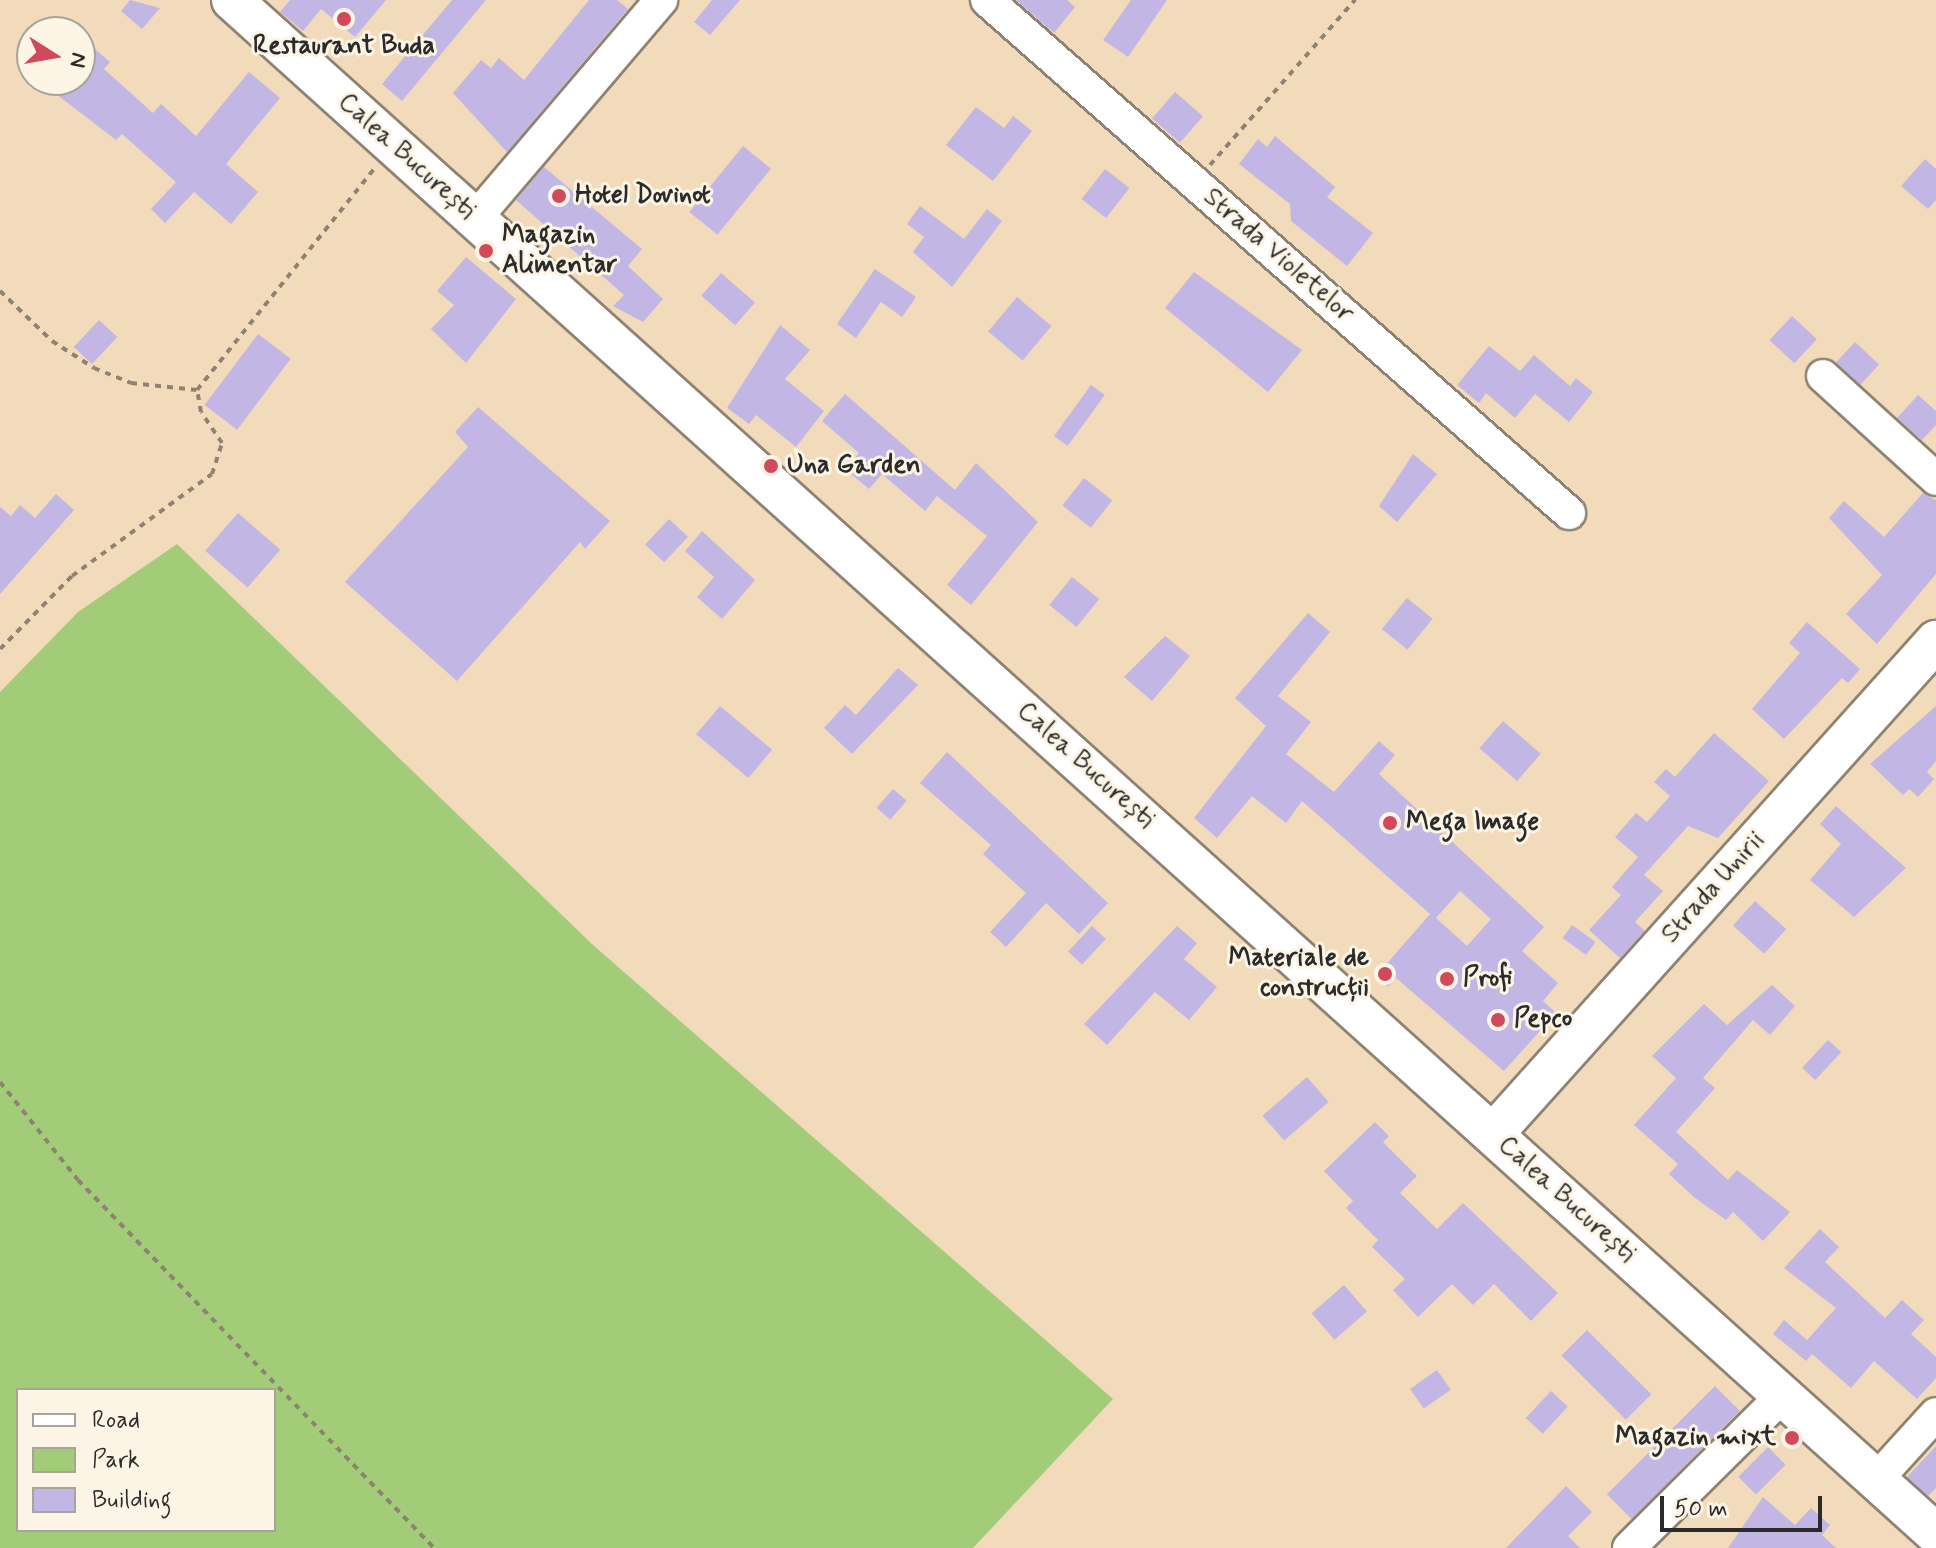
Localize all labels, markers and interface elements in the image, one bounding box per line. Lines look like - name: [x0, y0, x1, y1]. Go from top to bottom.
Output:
- marker: Restaurant Buda: [335, 10, 353, 28]
- north arrow: [16, 16, 96, 96]
- place label: Restaurant Buda: [253, 31, 435, 63]
- text: N: [62, 50, 93, 70]
- street label: Calea București: [331, 87, 481, 227]
- place label: Hotel Dovinot: [575, 180, 711, 212]
- street label: Strada Violetelor: [1198, 184, 1358, 328]
- marker: Hotel Dovinot: [550, 187, 568, 205]
- place label: Magazin Alimentar: [502, 220, 617, 282]
- marker: Magazin Alimentar: [477, 242, 495, 260]
- place label: Una Garden: [787, 450, 915, 482]
- marker: Una Garden: [762, 457, 780, 475]
- street label: Calea București: [1010, 696, 1160, 836]
- place label: Mega Image: [1406, 807, 1545, 839]
- marker: Mega Image: [1381, 814, 1399, 832]
- street label: Strada Unirii: [1655, 825, 1773, 951]
- place label: Materiale de construcții: [1229, 943, 1369, 1004]
- place label: Profi: [1463, 963, 1512, 995]
- marker: Materiale de construcții: [1376, 965, 1394, 983]
- marker: Profi: [1438, 970, 1456, 988]
- place label: Pepco: [1514, 1004, 1572, 1036]
- marker: Pepco: [1489, 1011, 1507, 1029]
- street label: Calea București: [1491, 1130, 1641, 1270]
- legend: [16, 1388, 276, 1532]
- text: Road: [92, 1405, 140, 1436]
- place label: Magazin mixt: [1624, 1422, 1776, 1454]
- marker: Magazin mixt: [1783, 1429, 1801, 1447]
- text: Park: [92, 1445, 140, 1476]
- scale bar: [1664, 1480, 1826, 1530]
- text: Building: [92, 1485, 172, 1516]
- text: 50 m: [1674, 1494, 1728, 1525]

